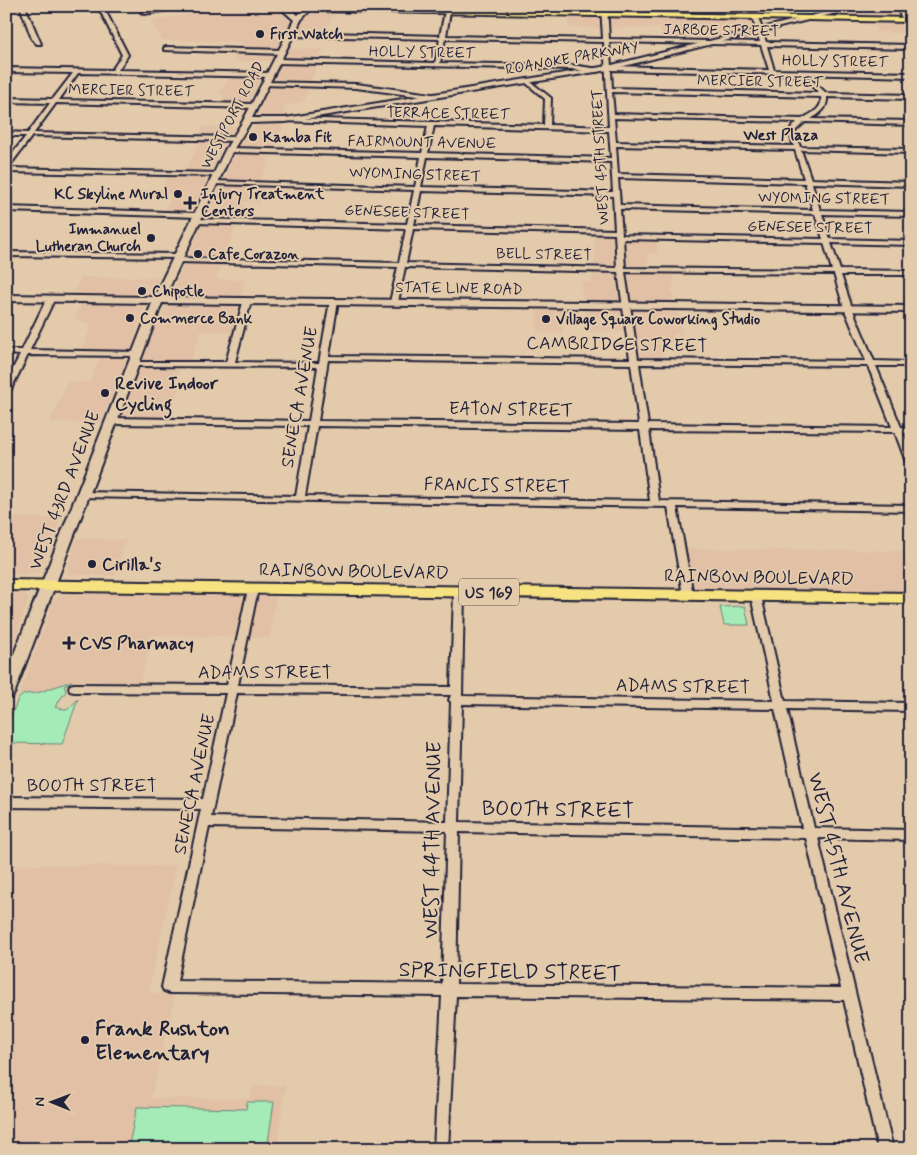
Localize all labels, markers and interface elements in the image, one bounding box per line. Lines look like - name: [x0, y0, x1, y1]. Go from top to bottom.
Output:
- street label: JARBOE STREET: [663, 20, 779, 42]
- place label: First Watch: [270, 25, 343, 45]
- marker: First Watch: [254, 28, 266, 40]
- street label: ROANOKE PARKWAY: [504, 37, 640, 81]
- street label: HOLLY STREET: [369, 42, 476, 64]
- street label: HOLLY STREET: [782, 51, 889, 73]
- street label: WESTPORT ROAD: [196, 58, 270, 173]
- street label: MERCIER STREET: [697, 71, 824, 93]
- street label: MERCIER STREET: [68, 80, 195, 102]
- street label: WEST 45TH STREET: [587, 89, 615, 225]
- street label: TERRACE STREET: [386, 103, 511, 125]
- district label: West Plaza: [743, 125, 819, 146]
- place label: Kamba Fit: [263, 128, 332, 148]
- marker: Kamba Fit: [247, 131, 259, 143]
- street label: FAIRMOUNT AVENUE: [347, 132, 497, 154]
- street label: WYOMING STREET: [349, 163, 481, 187]
- place label: KC Skyline Mural: [54, 185, 168, 205]
- place label: Injury Treatment Centers: [201, 185, 326, 222]
- marker: KC Skyline Mural: [172, 188, 184, 200]
- street label: WYOMING STREET: [758, 188, 890, 210]
- marker: Injury Treatment Centers: [183, 196, 197, 210]
- street label: GENESEE STREET: [344, 201, 470, 225]
- street label: GENESEE STREET: [747, 217, 873, 239]
- place label: Immanuel Lutheran Church: [36, 220, 141, 257]
- marker: Immanuel Lutheran Church: [145, 232, 157, 244]
- street label: BELL STREET: [496, 244, 592, 266]
- place label: Cafe Corazon: [208, 245, 299, 265]
- marker: Cafe Corazon: [192, 248, 204, 260]
- street label: STATE LINE ROAD: [395, 278, 523, 300]
- place label: Chipotle: [152, 282, 204, 302]
- marker: Chipotle: [136, 285, 148, 297]
- place label: Commerce Bank: [140, 309, 253, 329]
- place label: Village Square Coworking Studio: [556, 310, 760, 331]
- marker: Commerce Bank: [124, 312, 136, 324]
- marker: Village Square Coworking Studio: [540, 313, 552, 325]
- street label: SENECA AVENUE: [276, 325, 324, 470]
- street label: CAMBRIDGE STREET: [526, 331, 708, 359]
- place label: Revive Indoor Cycling: [115, 372, 219, 419]
- marker: Revive Indoor Cycling: [99, 387, 111, 399]
- street label: EATON STREET: [449, 397, 573, 423]
- street label: WEST 43RD AVENUE: [23, 407, 106, 574]
- street label: FRANCIS STREET: [424, 473, 570, 499]
- place label: Cirilla's: [102, 553, 161, 577]
- marker: Cirilla's: [86, 558, 98, 570]
- street label: RAINBOW BOULEVARD: [259, 558, 449, 586]
- street label: RAINBOW BOULEVARD: [664, 564, 854, 592]
- road number: US 169: [459, 578, 519, 606]
- place label: CVS Pharmacy: [79, 632, 194, 656]
- marker: CVS Pharmacy: [63, 637, 75, 649]
- street label: ADAMS STREET: [198, 661, 332, 685]
- street label: ADAMS STREET: [616, 674, 750, 700]
- street label: SENECA AVENUE: [168, 712, 222, 857]
- street label: WEST 44TH AVENUE: [417, 741, 449, 939]
- street label: WEST 45TH AVENUE: [801, 770, 875, 967]
- street label: BOOTH STREET: [27, 774, 157, 798]
- street label: BOOTH STREET: [482, 795, 634, 825]
- street label: SPRINGFIELD STREET: [399, 956, 621, 988]
- place label: Frank Rushton Elementary: [95, 1015, 230, 1067]
- marker: Frank Rushton Elementary: [79, 1034, 91, 1046]
- north arrow: [28, 1078, 78, 1128]
- text: N: [31, 1097, 49, 1107]

